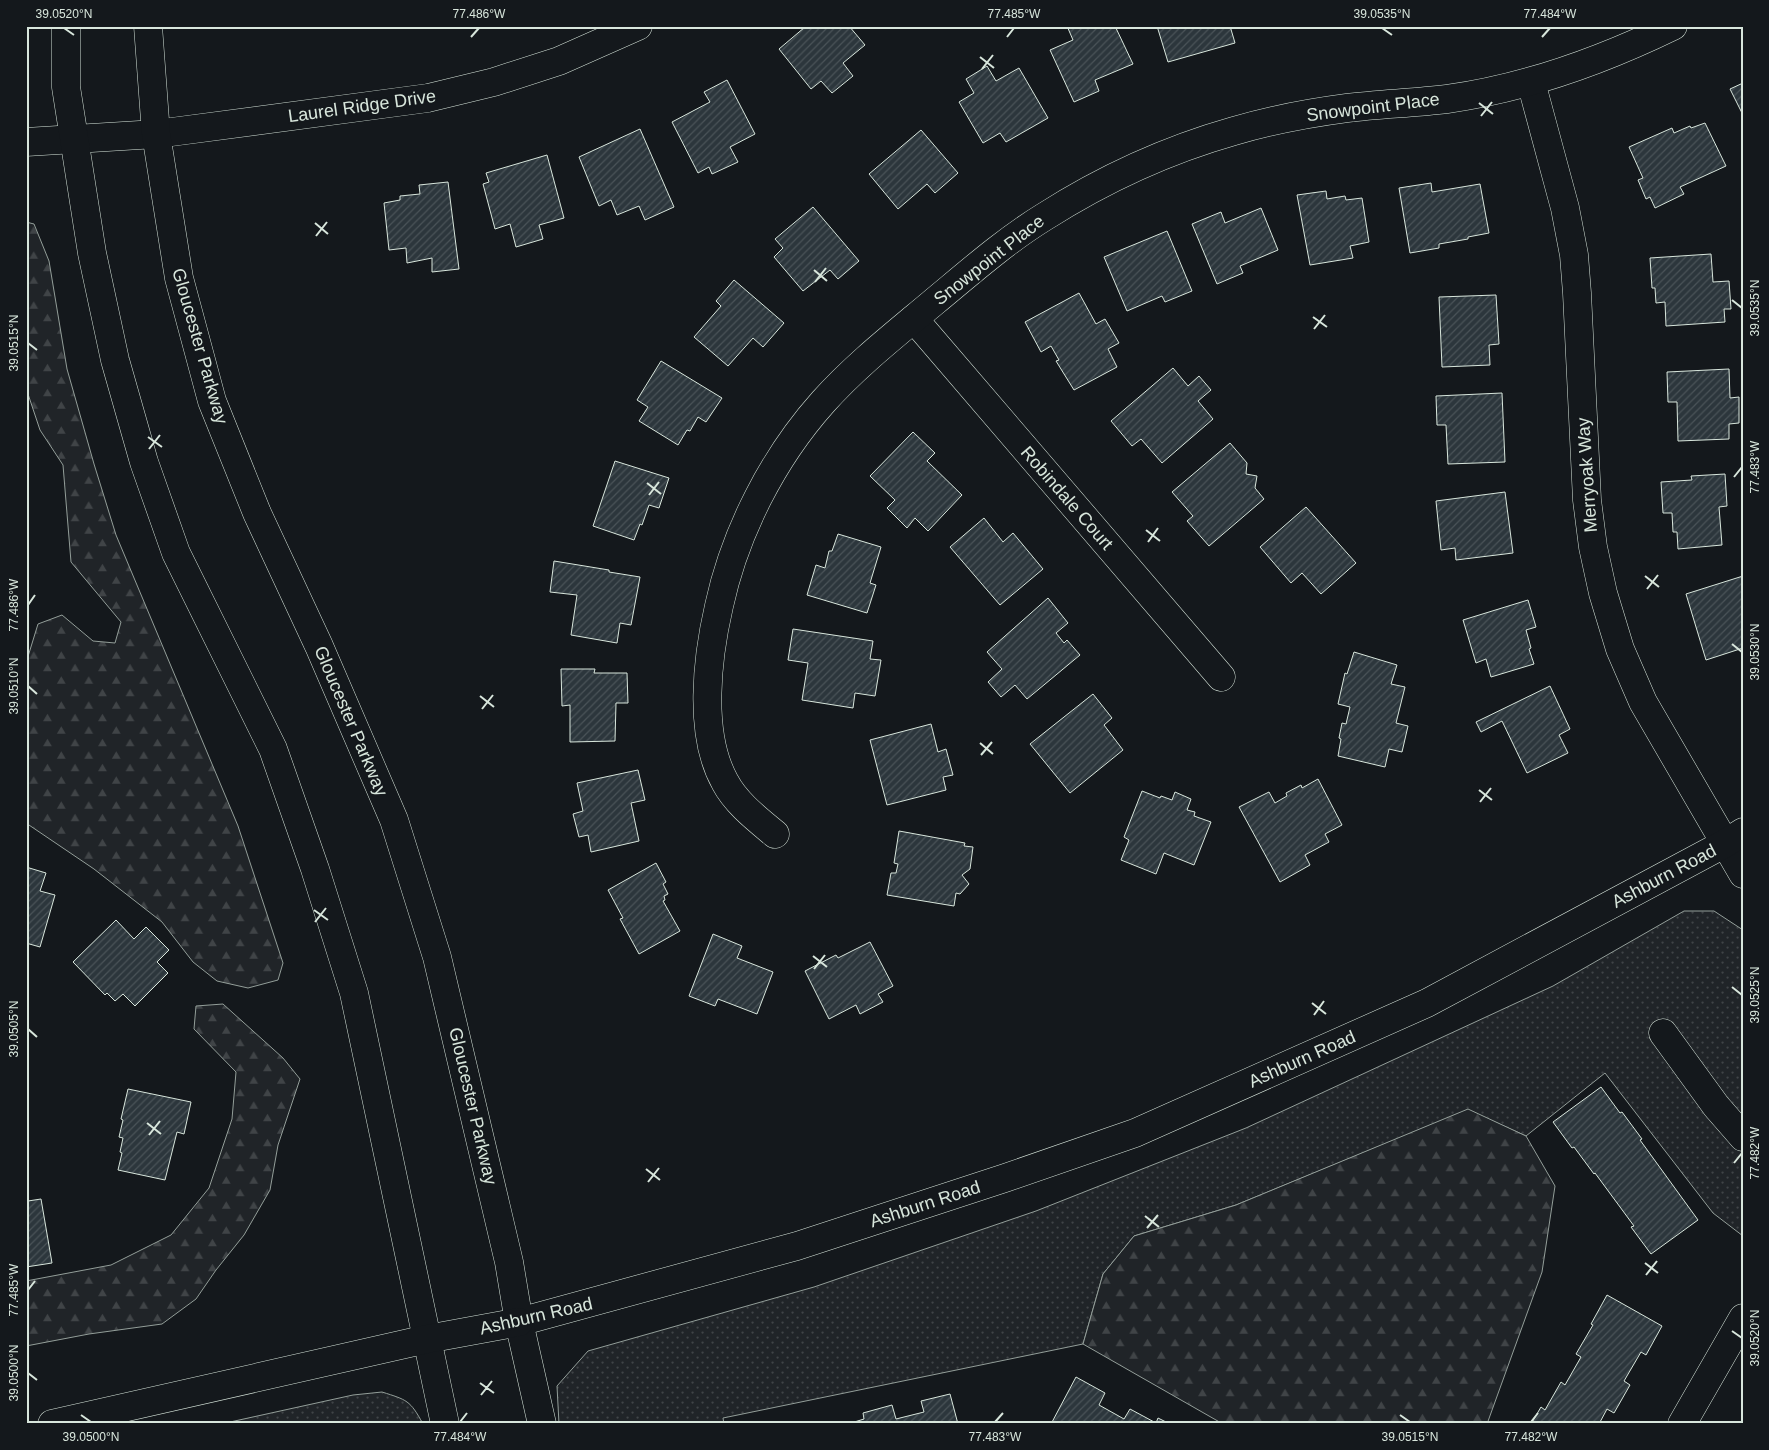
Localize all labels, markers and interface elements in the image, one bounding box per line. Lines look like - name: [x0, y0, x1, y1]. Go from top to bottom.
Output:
- text: 39.0520°N: [36, 7, 92, 21]
- text: 77.486°W: [453, 7, 506, 21]
- text: 77.485°W: [988, 7, 1041, 21]
- text: 39.0535°N: [1354, 7, 1410, 21]
- text: 77.484°W: [1524, 7, 1577, 21]
- street label: Laurel Ridge Drive: [287, 86, 437, 126]
- street label: Snowpoint Place: [1305, 89, 1441, 125]
- street label: Snowpoint Place: [930, 211, 1048, 309]
- street label: Gloucester Parkway: [168, 266, 232, 426]
- text: 39.0535°N: [1748, 280, 1762, 336]
- text: 39.0515°N: [7, 315, 21, 371]
- street label: Merryoak Way: [1573, 417, 1601, 533]
- text: 77.483°W: [1748, 440, 1762, 493]
- street label: Robindale Court: [1017, 442, 1117, 554]
- text: 77.486°W: [7, 578, 21, 631]
- text: 39.0530°N: [1748, 624, 1762, 680]
- street label: Gloucester Parkway: [310, 643, 392, 799]
- text: 39.0510°N: [7, 658, 21, 714]
- street label: Ashburn Road: [1609, 840, 1719, 912]
- text: 39.0525°N: [1748, 967, 1762, 1023]
- text: 39.0505°N: [7, 1001, 21, 1057]
- street label: Gloucester Parkway: [445, 1025, 501, 1187]
- street label: Ashburn Road: [1245, 1026, 1359, 1092]
- text: 77.482°W: [1748, 1126, 1762, 1179]
- street label: Ashburn Road: [867, 1177, 983, 1231]
- text: 77.485°W: [7, 1263, 21, 1316]
- street label: Ashburn Road: [478, 1293, 594, 1339]
- text: 39.0520°N: [1748, 1310, 1762, 1366]
- text: 39.0500°N: [7, 1345, 21, 1401]
- text: 39.0500°N: [63, 1430, 119, 1444]
- text: 77.484°W: [434, 1430, 487, 1444]
- text: 77.483°W: [969, 1430, 1022, 1444]
- text: 39.0515°N: [1382, 1430, 1438, 1444]
- text: 77.482°W: [1505, 1430, 1558, 1444]

